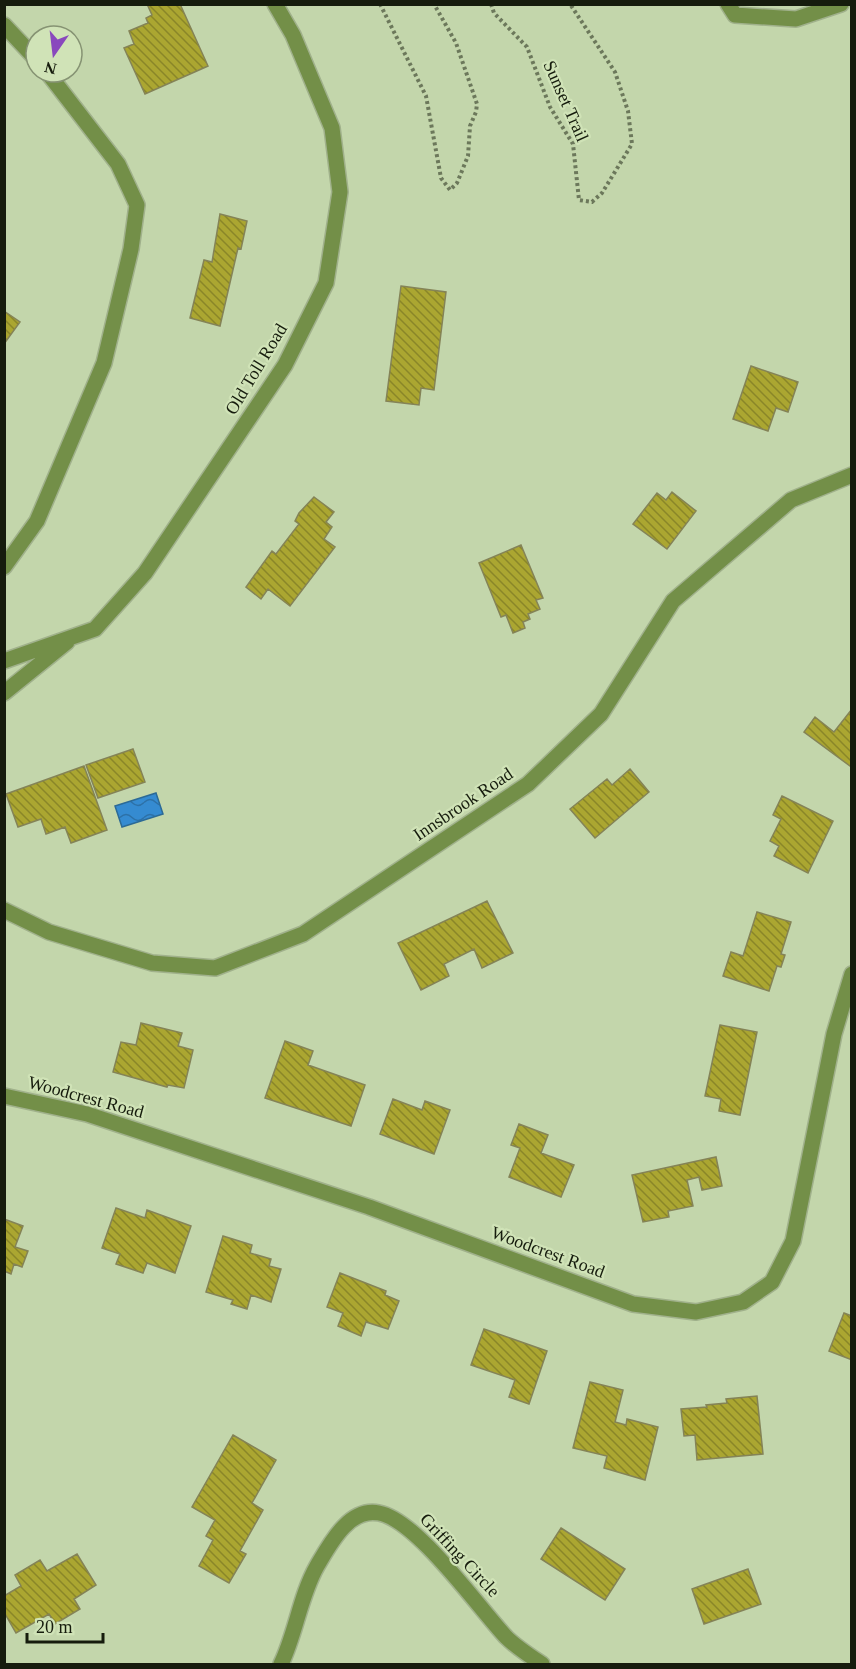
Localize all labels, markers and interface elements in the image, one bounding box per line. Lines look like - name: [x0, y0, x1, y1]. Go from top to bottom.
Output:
- north arrow: [24, 24, 84, 84]
- street label: Sunset Trail: [539, 57, 593, 145]
- text: N: [42, 58, 58, 78]
- street label: Old Toll Road: [221, 320, 291, 418]
- street label: Innsbrook Road: [410, 763, 516, 845]
- street label: Woodcrest Road: [26, 1072, 146, 1122]
- street label: Woodcrest Road: [489, 1222, 607, 1282]
- street label: Griffing Circle: [416, 1509, 504, 1601]
- scale bar: [27, 1606, 104, 1644]
- text: 20 m: [36, 1617, 73, 1637]

